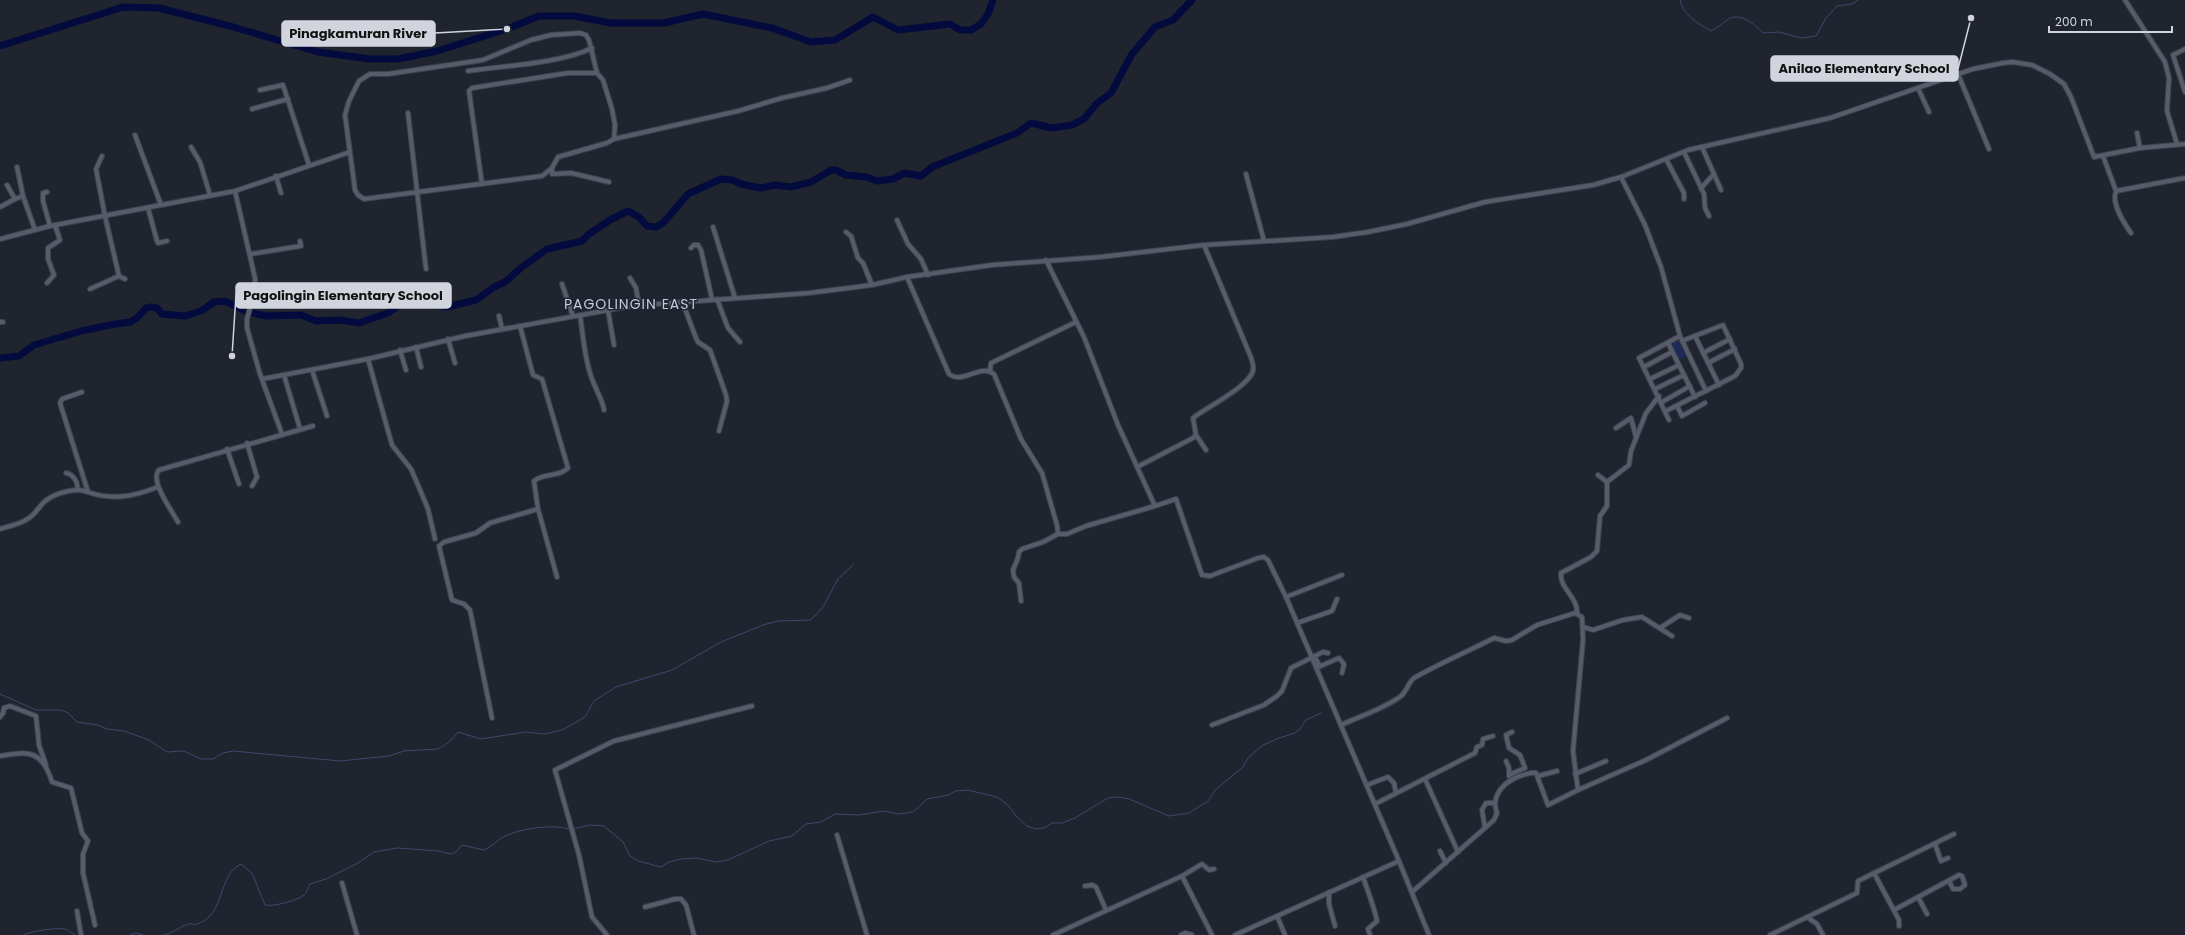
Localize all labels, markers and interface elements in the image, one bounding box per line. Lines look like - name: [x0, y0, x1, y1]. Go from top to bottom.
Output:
- scale bar: [2049, 8, 2172, 34]
- text: 200 m: [2055, 13, 2093, 30]
- callout: Pinagkamuran River: [282, 21, 435, 46]
- text: Pinagkamuran River: [289, 24, 427, 43]
- callout: Anilao Elementary School: [1771, 56, 1958, 81]
- text: Anilao Elementary School: [1779, 59, 1950, 78]
- callout: Pagolingin Elementary School: [236, 283, 451, 308]
- text: Pagolingin Elementary School: [243, 286, 443, 305]
- district label: PAGOLINGIN EAST: [564, 294, 698, 314]

